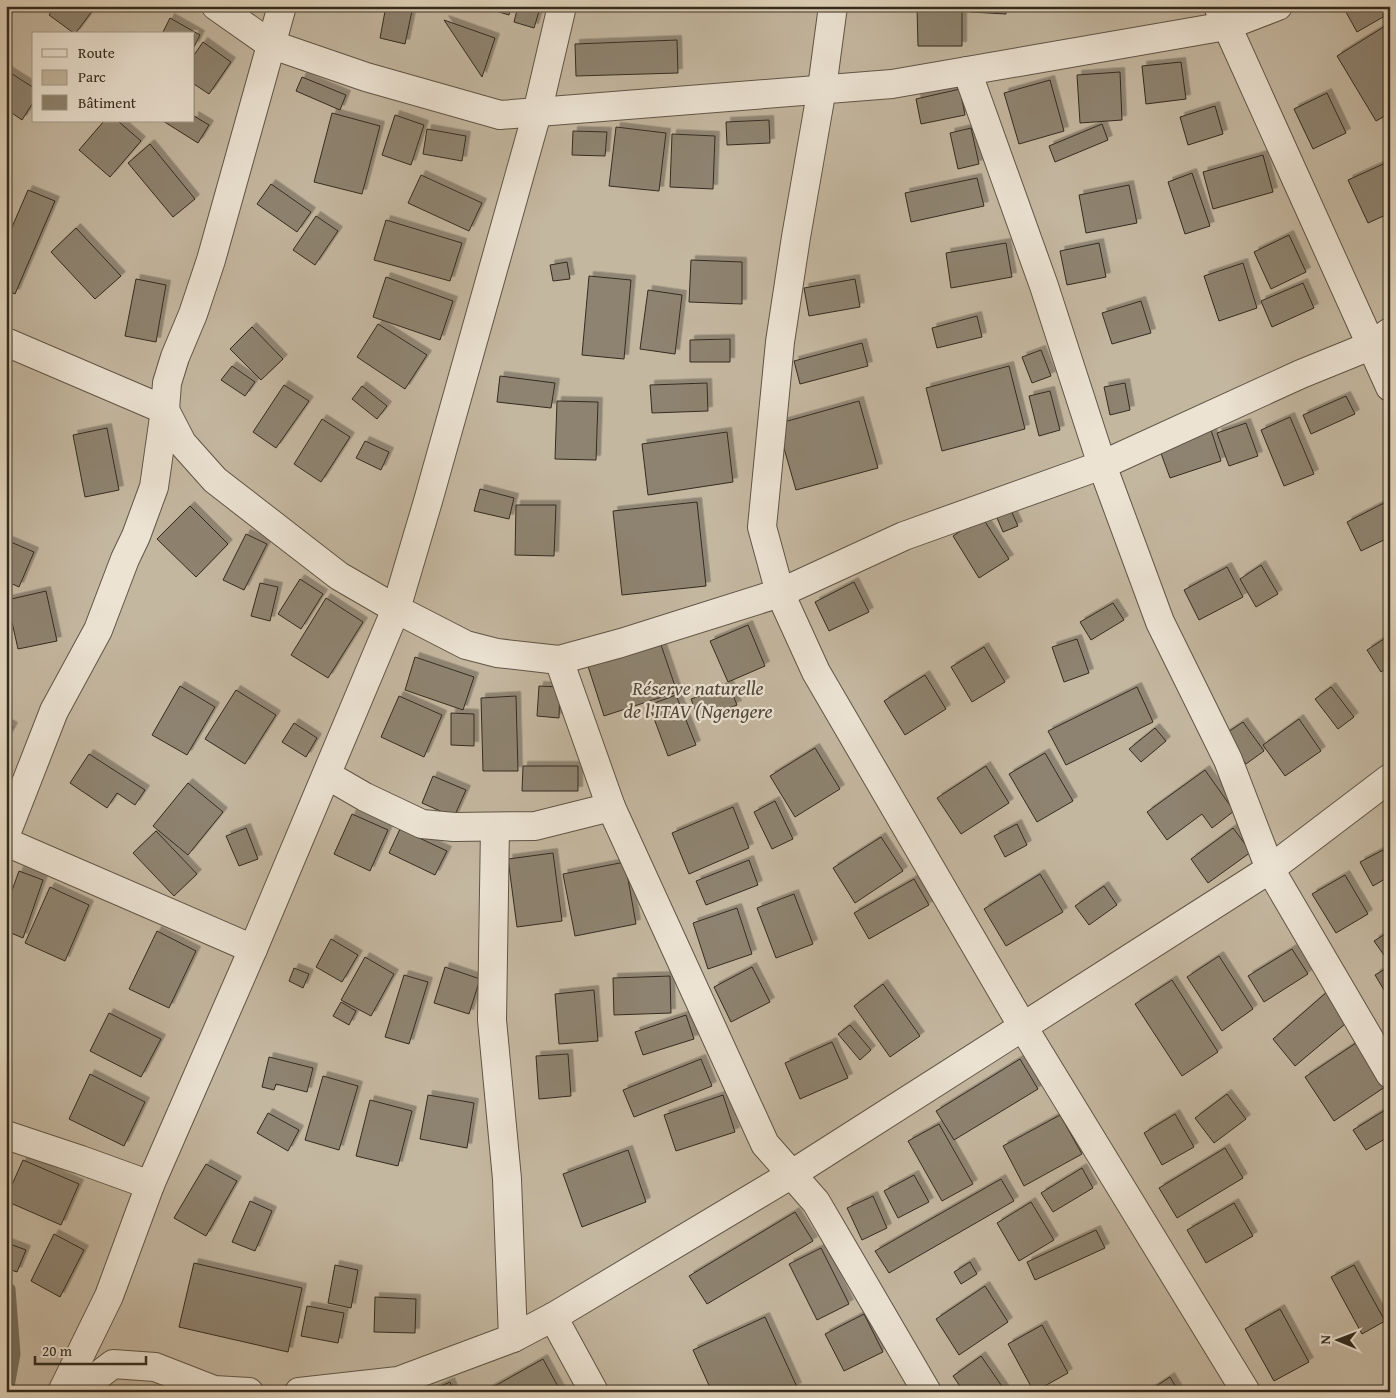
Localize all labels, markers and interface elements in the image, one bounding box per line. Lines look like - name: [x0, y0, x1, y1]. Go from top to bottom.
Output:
- legend: [32, 32, 195, 122]
- text: Route: [78, 42, 115, 63]
- text: Parc: [78, 66, 106, 87]
- text: Bâtiment: [78, 92, 137, 113]
- park label: Réserve naturelle de l'ITAV (Ngengere: [623, 673, 773, 725]
- north arrow: [1314, 1316, 1364, 1366]
- scale bar: [35, 1333, 146, 1365]
- text: N: [1315, 1334, 1335, 1345]
- text: 20 m: [42, 1340, 73, 1361]

